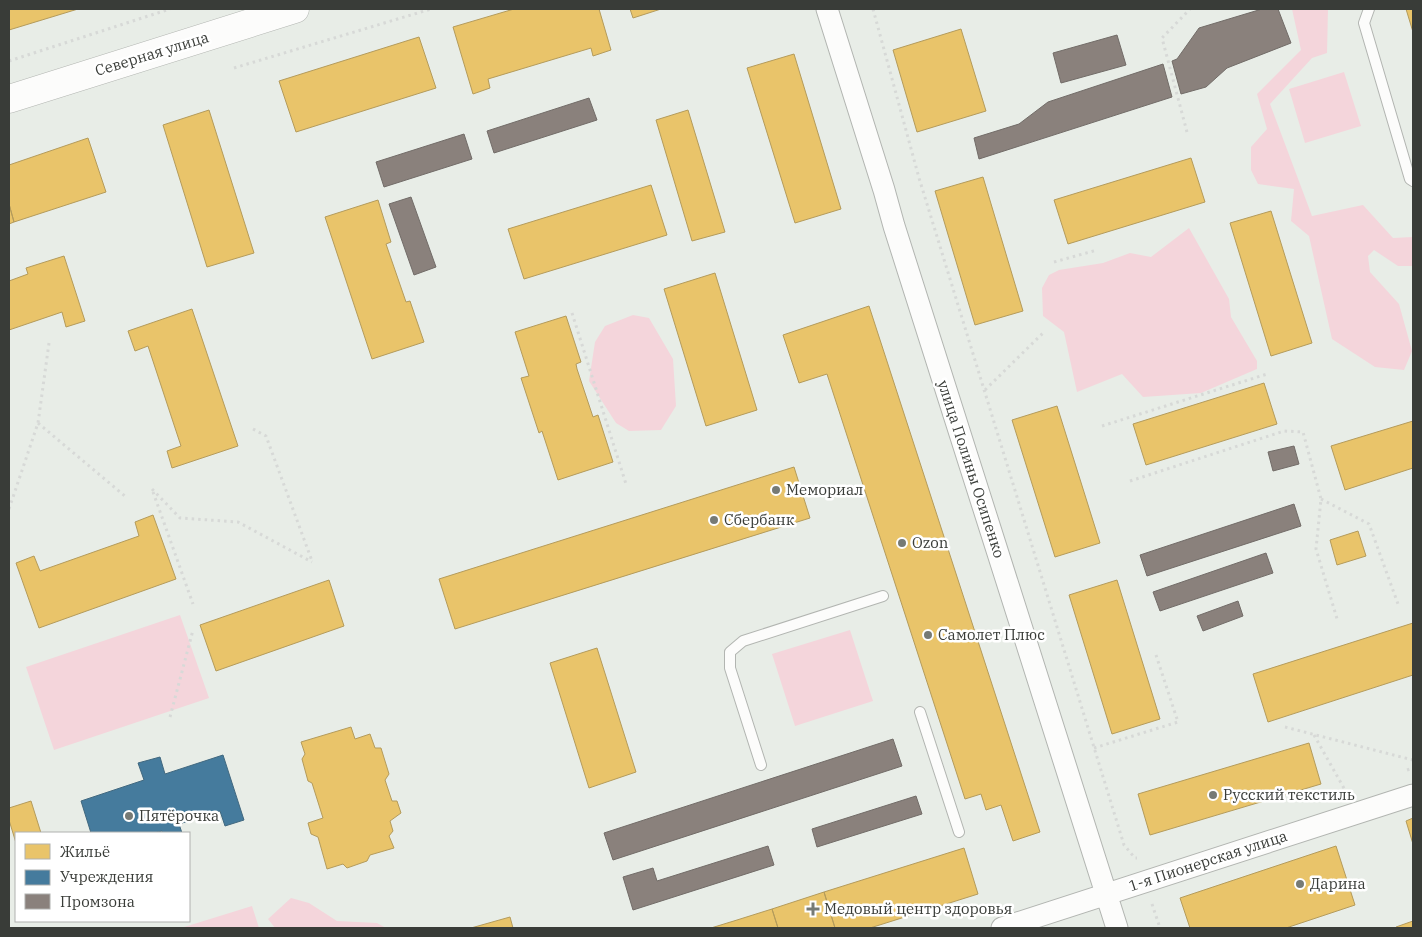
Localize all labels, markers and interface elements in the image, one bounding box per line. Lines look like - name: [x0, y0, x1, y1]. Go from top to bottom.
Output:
- street label: Северная улица: [93, 27, 211, 80]
- street label: улица Полины Осипенко: [934, 378, 1009, 560]
- place label: Мемориал: [786, 480, 863, 499]
- marker: Мемориал: [770, 484, 782, 496]
- place label: Сбербанк: [724, 510, 795, 529]
- marker: Сбербанк: [708, 514, 720, 526]
- place label: Ozon: [912, 533, 949, 552]
- marker: Ozon: [896, 537, 908, 549]
- place label: Самолет Плюс: [938, 625, 1045, 644]
- marker: Самолет Плюс: [922, 629, 934, 641]
- place label: Русский текстиль: [1223, 785, 1355, 804]
- marker: Русский текстиль: [1207, 789, 1219, 801]
- place label: Пятёрочка: [139, 806, 219, 825]
- marker: Пятёрочка: [123, 810, 135, 822]
- street label: 1-я Пионерская улица: [1126, 826, 1290, 895]
- legend: [15, 832, 190, 922]
- text: Жильё: [60, 842, 110, 861]
- text: Учреждения: [60, 867, 153, 886]
- place label: Дарина: [1310, 874, 1366, 893]
- marker: Дарина: [1294, 878, 1306, 890]
- text: Промзона: [60, 892, 135, 911]
- place label: Медовый центр здоровья: [824, 899, 1012, 918]
- marker: Медовый центр здоровья: [806, 902, 820, 916]

